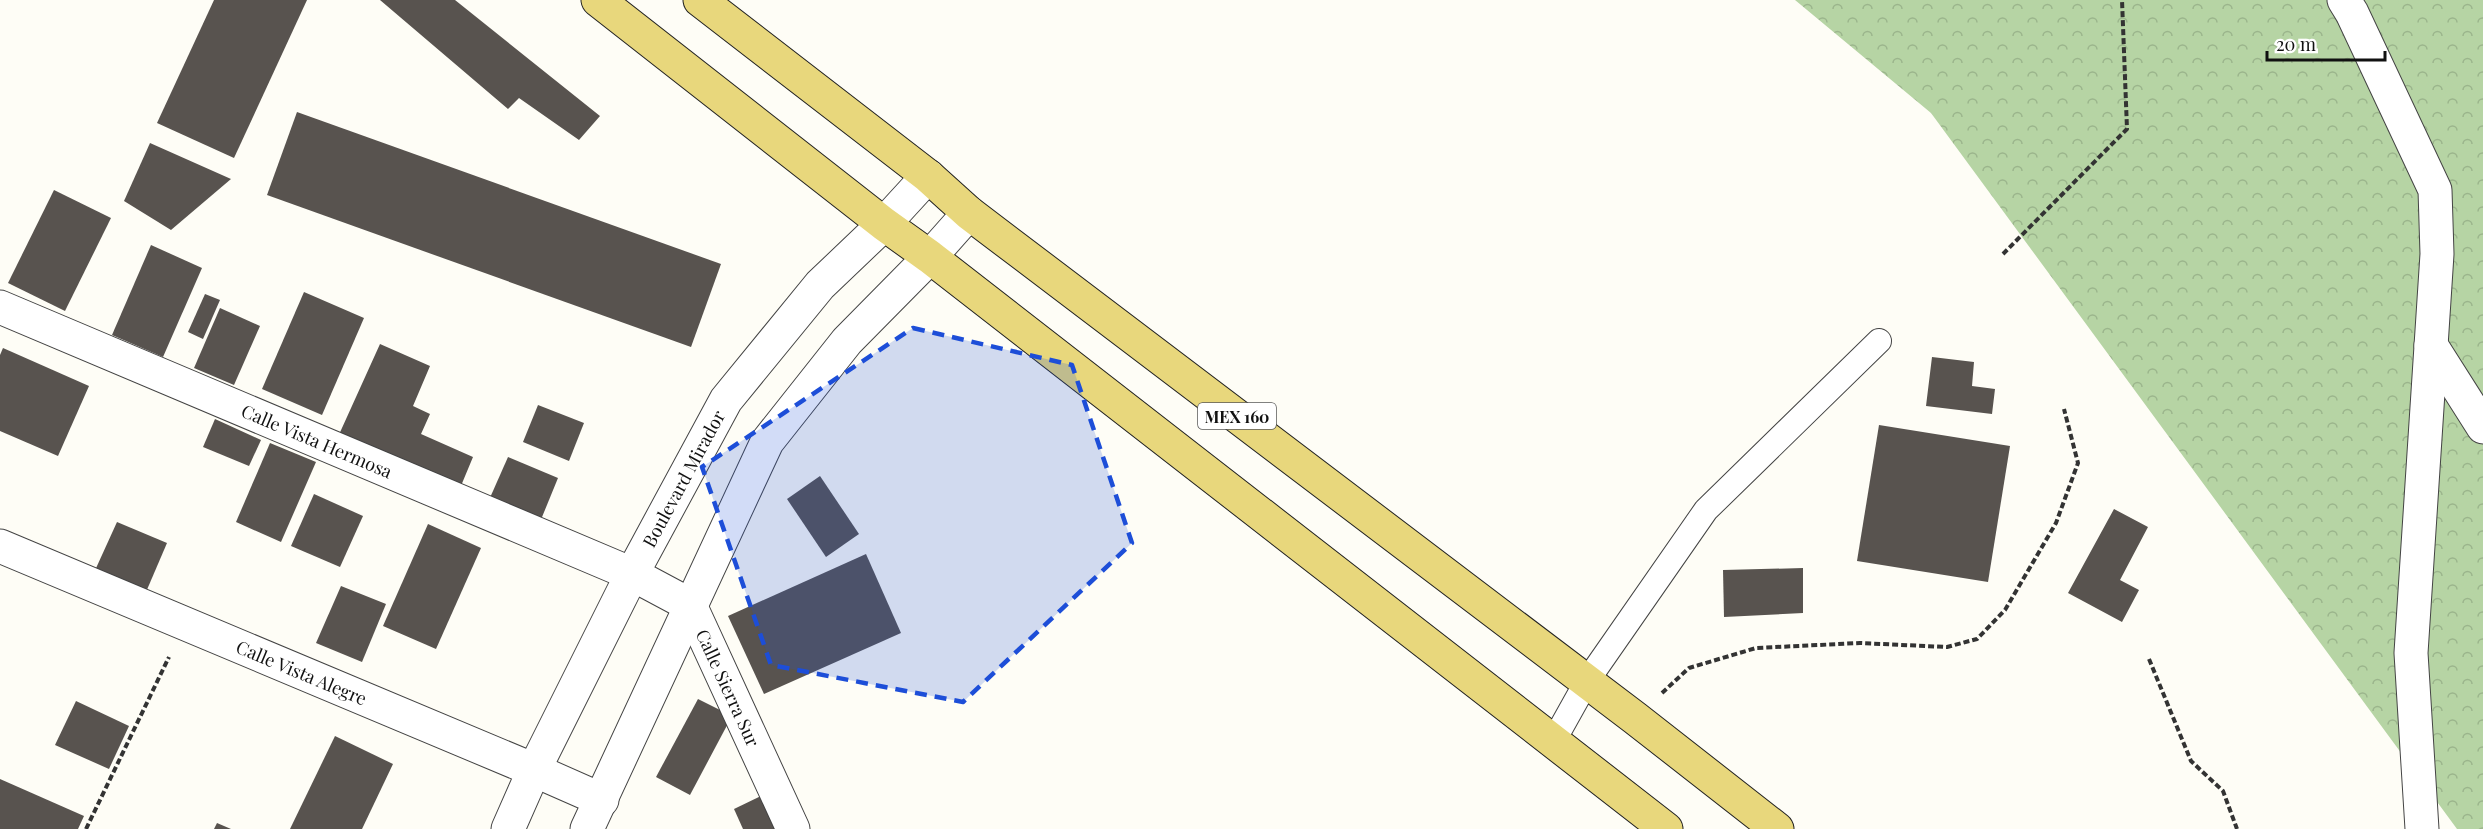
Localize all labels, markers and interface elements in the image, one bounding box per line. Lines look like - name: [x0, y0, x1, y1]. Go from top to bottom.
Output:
- scale bar: [2267, 24, 2386, 62]
- text: 20 m: [2276, 32, 2316, 56]
- street label: Calle Vista Hermosa: [238, 398, 396, 483]
- road number: MEX 160: [1198, 403, 1276, 429]
- street label: Boulevard Mirador: [637, 406, 730, 551]
- street label: Calle Sierra Sur: [691, 625, 765, 750]
- street label: Calle Vista Alegre: [233, 634, 370, 711]

